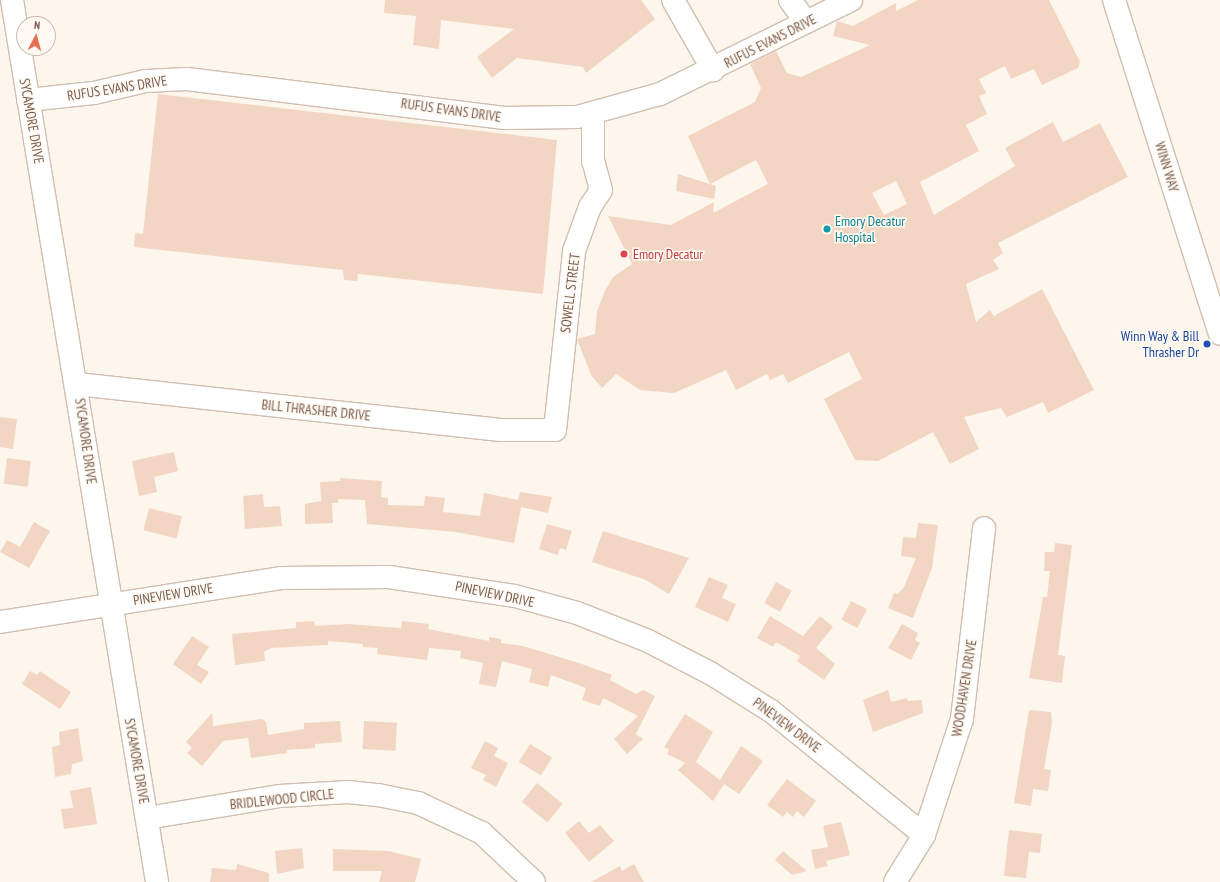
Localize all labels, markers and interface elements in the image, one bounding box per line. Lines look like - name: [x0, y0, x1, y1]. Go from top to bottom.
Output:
- street label: RUFUS EVANS DRIVE: [721, 11, 819, 71]
- north arrow: [16, 16, 56, 56]
- text: N: [33, 18, 41, 32]
- street label: RUFUS EVANS DRIVE: [66, 72, 168, 104]
- street label: SYCAMORE DRIVE: [16, 77, 48, 165]
- street label: RUFUS EVANS DRIVE: [400, 95, 502, 125]
- street label: WINN WAY: [1151, 140, 1183, 194]
- place label: Emory Decatur Hospital: [835, 213, 906, 246]
- marker: Emory Decatur Hospital: [822, 224, 832, 234]
- place label: Emory Decatur: [633, 246, 704, 262]
- marker: Emory Decatur: [618, 248, 630, 260]
- street label: SOWELL STREET: [557, 252, 583, 334]
- place label: Winn Way & Bill Thrasher Dr: [1120, 328, 1199, 360]
- marker: Winn Way & Bill Thrasher Dr: [1202, 339, 1212, 349]
- street label: BILL THRASHER DRIVE: [260, 396, 372, 424]
- street label: SYCAMORE DRIVE: [72, 397, 100, 485]
- street label: PINEVIEW DRIVE: [454, 577, 536, 611]
- street label: PINEVIEW DRIVE: [132, 579, 214, 609]
- street label: WOODHAVEN DRIVE: [948, 638, 980, 738]
- street label: PINEVIEW DRIVE: [750, 694, 824, 756]
- street label: SYCAMORE DRIVE: [121, 717, 153, 805]
- street label: BRIDLEWOOD CIRCLE: [229, 785, 335, 813]

